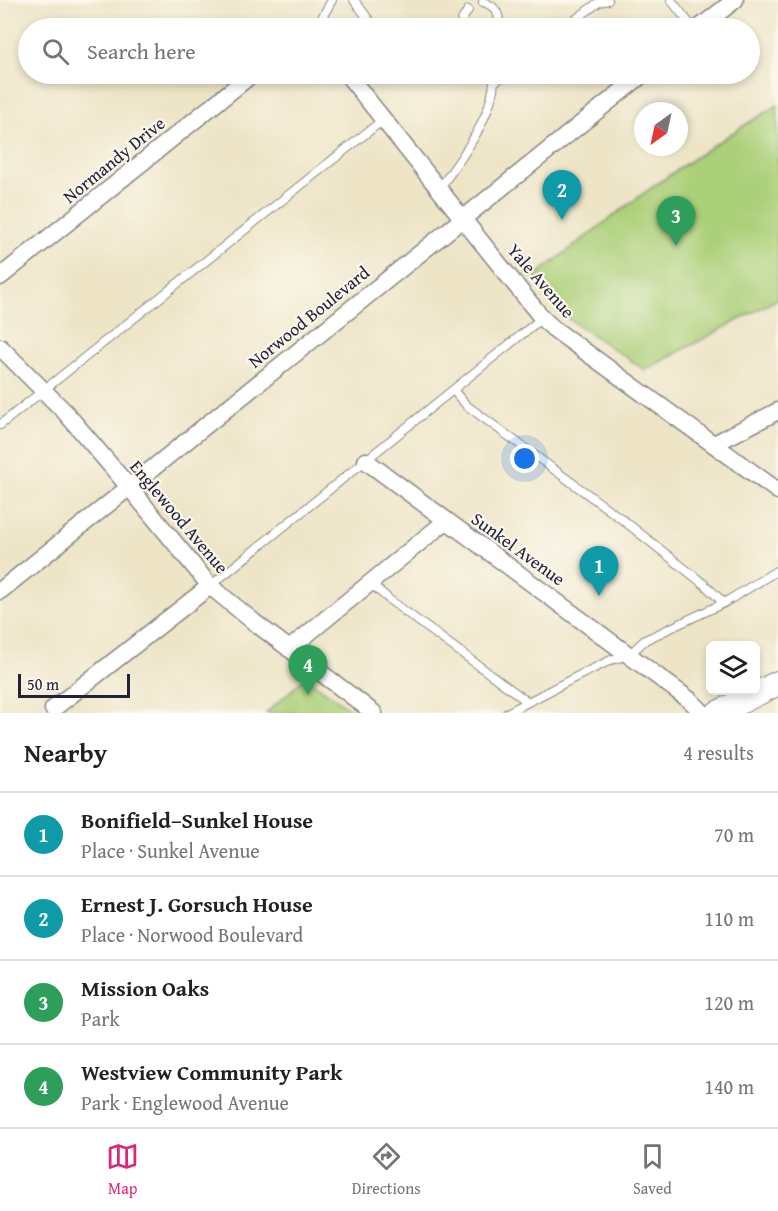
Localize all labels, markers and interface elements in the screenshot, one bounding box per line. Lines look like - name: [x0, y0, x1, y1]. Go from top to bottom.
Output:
- search box: [18, 18, 760, 84]
- icon: search: [39, 35, 72, 68]
- text: Search here: [87, 35, 196, 67]
- north arrow: [634, 102, 688, 156]
- street label: Normandy Drive: [57, 110, 171, 209]
- pin: 2: [542, 170, 582, 220]
- pin: 3: [656, 196, 696, 246]
- street label: Yale Avenue: [501, 237, 581, 324]
- street label: Norwood Boulevard: [242, 259, 376, 374]
- your location: [510, 444, 539, 473]
- street label: Englewood Avenue: [124, 454, 235, 580]
- street label: Sunkel Avenue: [466, 505, 571, 592]
- pin: 1: [580, 546, 618, 596]
- map controls: [706, 641, 760, 695]
- button: layers: [706, 641, 760, 695]
- pin: 4: [288, 646, 328, 695]
- scale bar: [18, 671, 130, 698]
- text: 50 m: [27, 672, 59, 696]
- text: Nearby: [24, 733, 107, 772]
- text: 4 results: [683, 738, 754, 767]
- text: Bonifield–Sunkel House: [81, 804, 313, 836]
- text: 1: [38, 820, 49, 849]
- text: 70 m: [714, 820, 754, 849]
- text: Place · Sunkel Avenue: [81, 836, 260, 865]
- text: Ernest J. Gorsuch House: [81, 888, 313, 920]
- text: 2: [38, 904, 49, 933]
- text: 110 m: [704, 904, 754, 933]
- text: Place · Norwood Boulevard: [81, 920, 303, 949]
- text: Mission Oaks: [81, 972, 209, 1004]
- text: 3: [38, 988, 49, 1017]
- text: 120 m: [704, 988, 754, 1017]
- text: Park: [81, 1004, 120, 1033]
- text: Westview Community Park: [81, 1056, 342, 1088]
- text: 4: [38, 1072, 49, 1101]
- text: 140 m: [704, 1072, 754, 1101]
- text: Park · Englewood Avenue: [81, 1088, 289, 1117]
- tab: Map: [106, 1140, 139, 1200]
- tab: Directions: [352, 1140, 421, 1200]
- tab: Saved: [633, 1140, 672, 1200]

